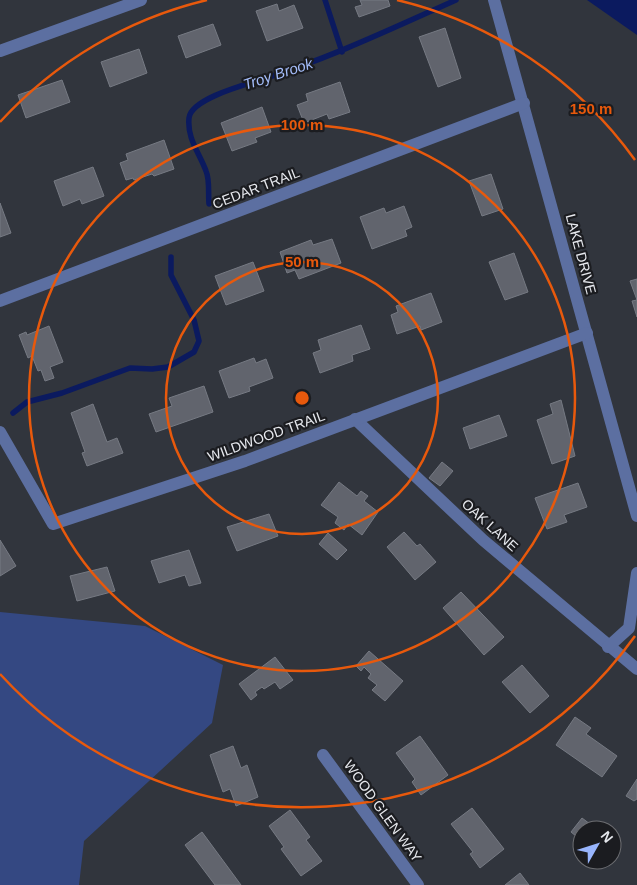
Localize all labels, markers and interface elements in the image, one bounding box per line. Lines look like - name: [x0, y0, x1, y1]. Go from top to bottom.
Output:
- water label: Troy Brook: [241, 54, 316, 93]
- text: 150 m: [570, 100, 612, 117]
- text: 100 m: [281, 116, 323, 133]
- street label: CEDAR TRAIL: [210, 164, 302, 212]
- street label: LAKE DRIVE: [563, 212, 599, 296]
- text: 50 m: [285, 253, 319, 270]
- centre of rings: [293, 389, 311, 407]
- street label: WILDWOOD TRAIL: [205, 407, 327, 465]
- street label: OAK LANE: [459, 496, 521, 554]
- street label: WOOD GLEN WAY: [341, 757, 426, 865]
- north arrow: [572, 820, 622, 870]
- text: N: [598, 828, 617, 846]

